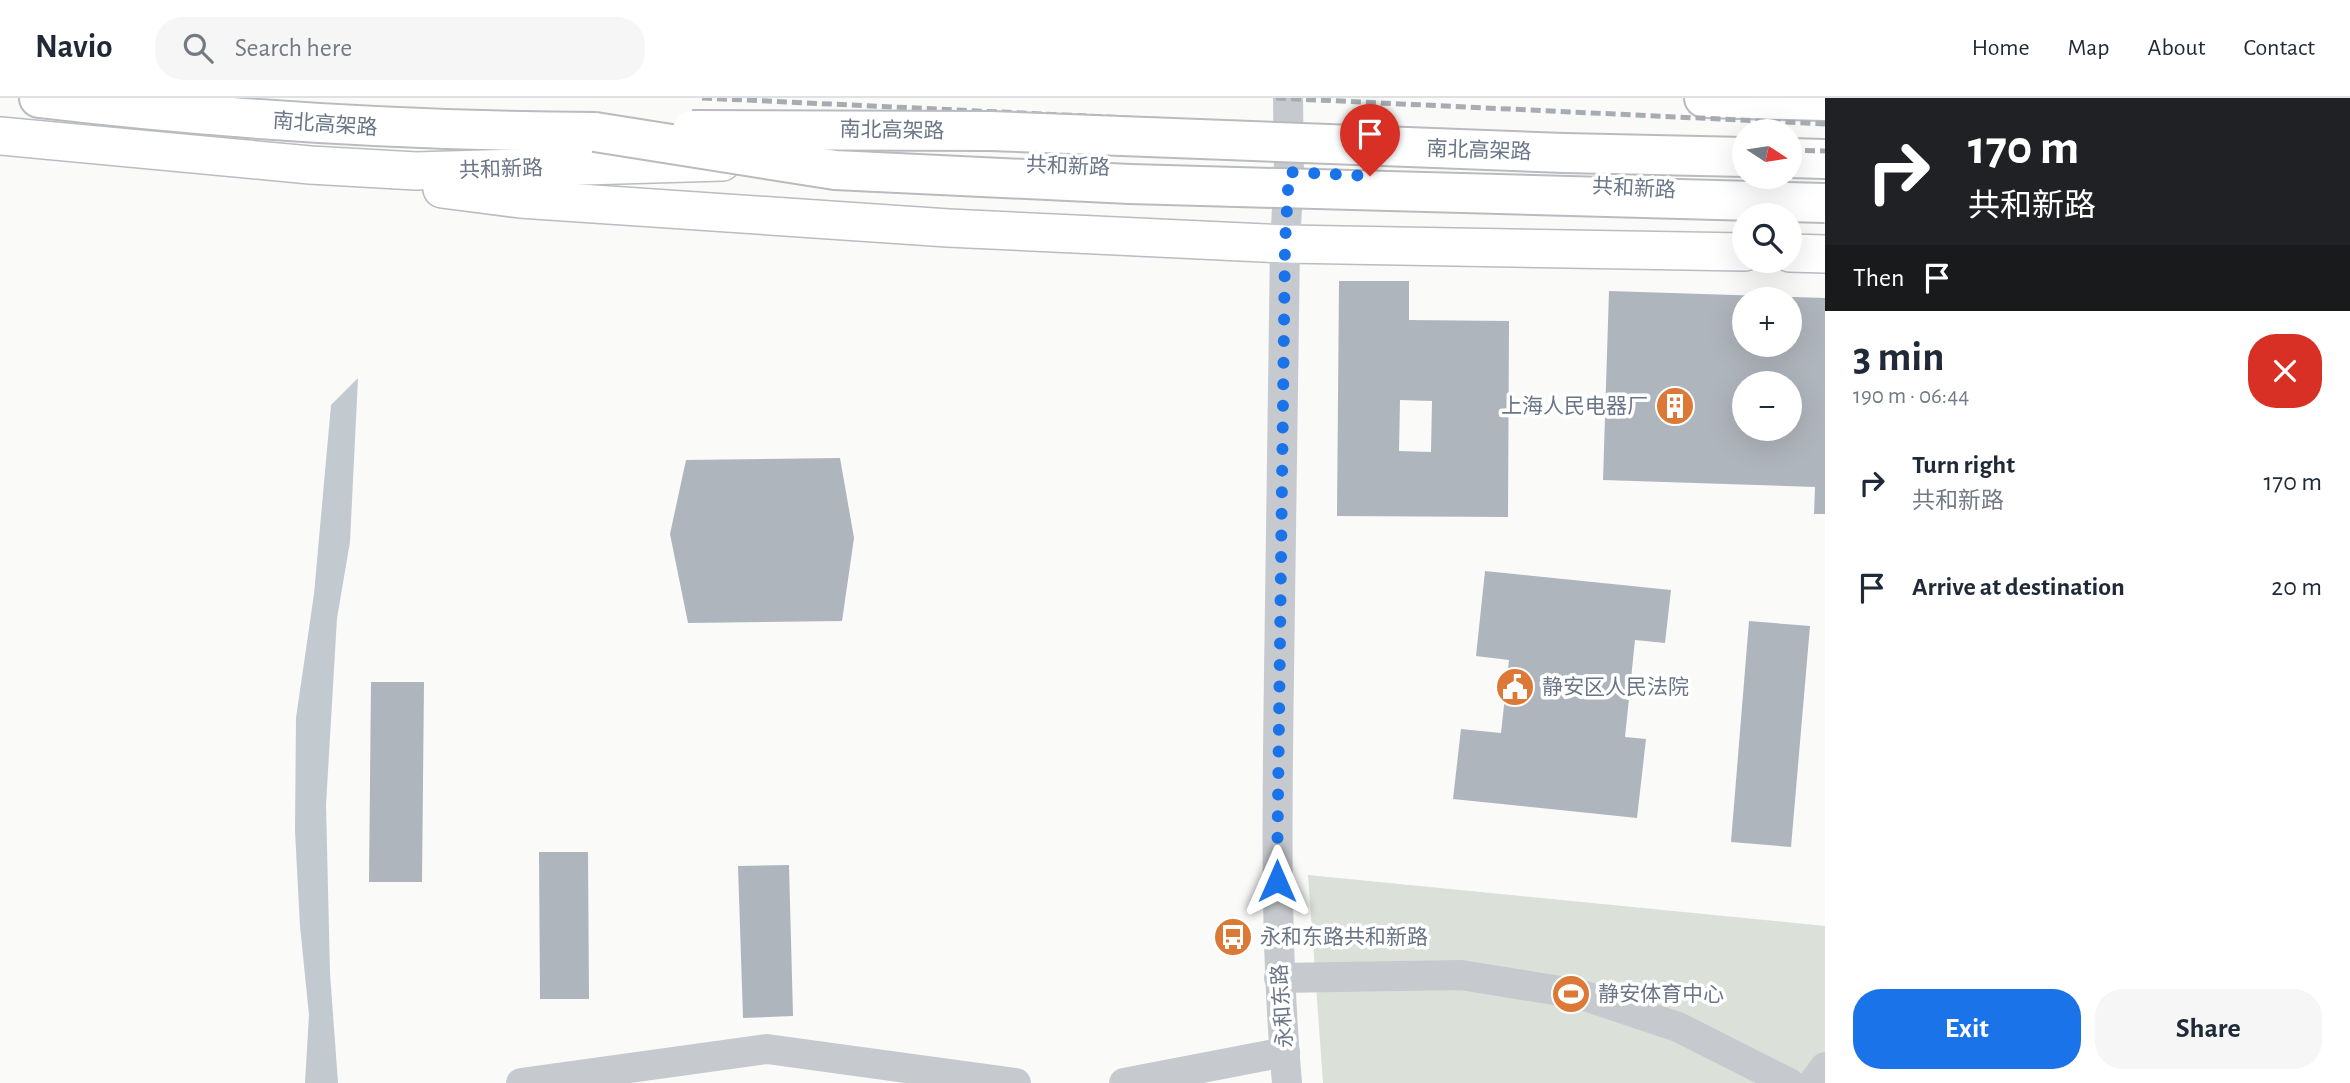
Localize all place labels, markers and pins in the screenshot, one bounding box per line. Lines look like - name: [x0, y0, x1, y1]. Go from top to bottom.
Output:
- pin: [1340, 104, 1400, 176]
- building icon: 上海人民电器厂: [1654, 385, 1696, 427]
- place label: 上海人民电器厂: [1501, 395, 1648, 417]
- public building icon: 静安区人民法院: [1494, 666, 1536, 708]
- place label: 静安区人民法院: [1542, 676, 1689, 698]
- bus stop icon: 永和东路共和新路: [1212, 916, 1254, 958]
- place label: 永和东路共和新路: [1260, 926, 1428, 948]
- sports icon: 静安体育中心: [1550, 973, 1592, 1015]
- place label: 静安体育中心: [1598, 983, 1724, 1005]

